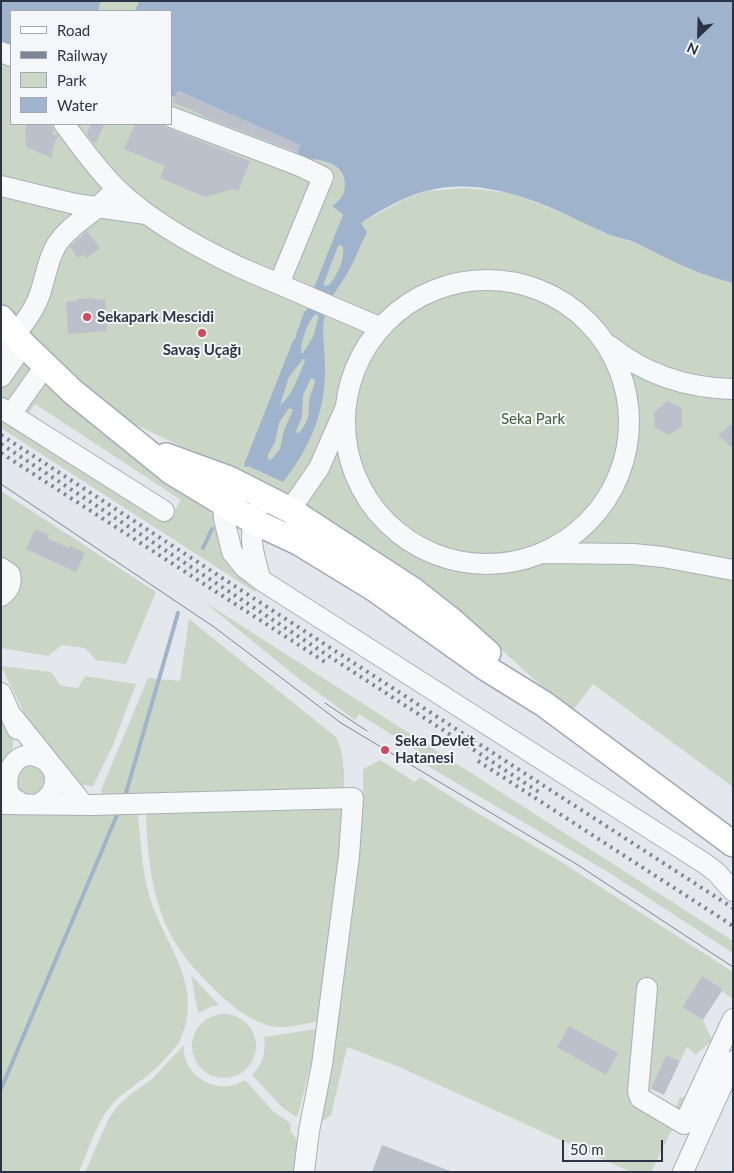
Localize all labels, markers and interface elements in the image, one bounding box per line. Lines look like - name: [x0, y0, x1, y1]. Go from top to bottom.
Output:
- legend: [10, 10, 172, 125]
- north arrow: [674, 10, 724, 60]
- text: Road: [57, 21, 90, 39]
- text: N: [684, 39, 701, 59]
- text: Railway: [57, 46, 108, 64]
- text: Park: [57, 71, 86, 89]
- text: Water: [57, 96, 98, 114]
- place label: Sekapark Mescidi: [97, 308, 214, 326]
- marker: Sekapark Mescidi: [81, 311, 93, 323]
- marker: Savaş Uçağı: [196, 327, 208, 339]
- place label: Savaş Uçağı: [163, 341, 241, 359]
- park label: Seka Park: [501, 410, 565, 428]
- place label: Seka Devlet Hatanesi: [395, 732, 475, 767]
- marker: Seka Devlet Hatanesi: [379, 744, 391, 756]
- scale bar: [564, 1130, 665, 1162]
- text: 50 m: [570, 1140, 604, 1158]

